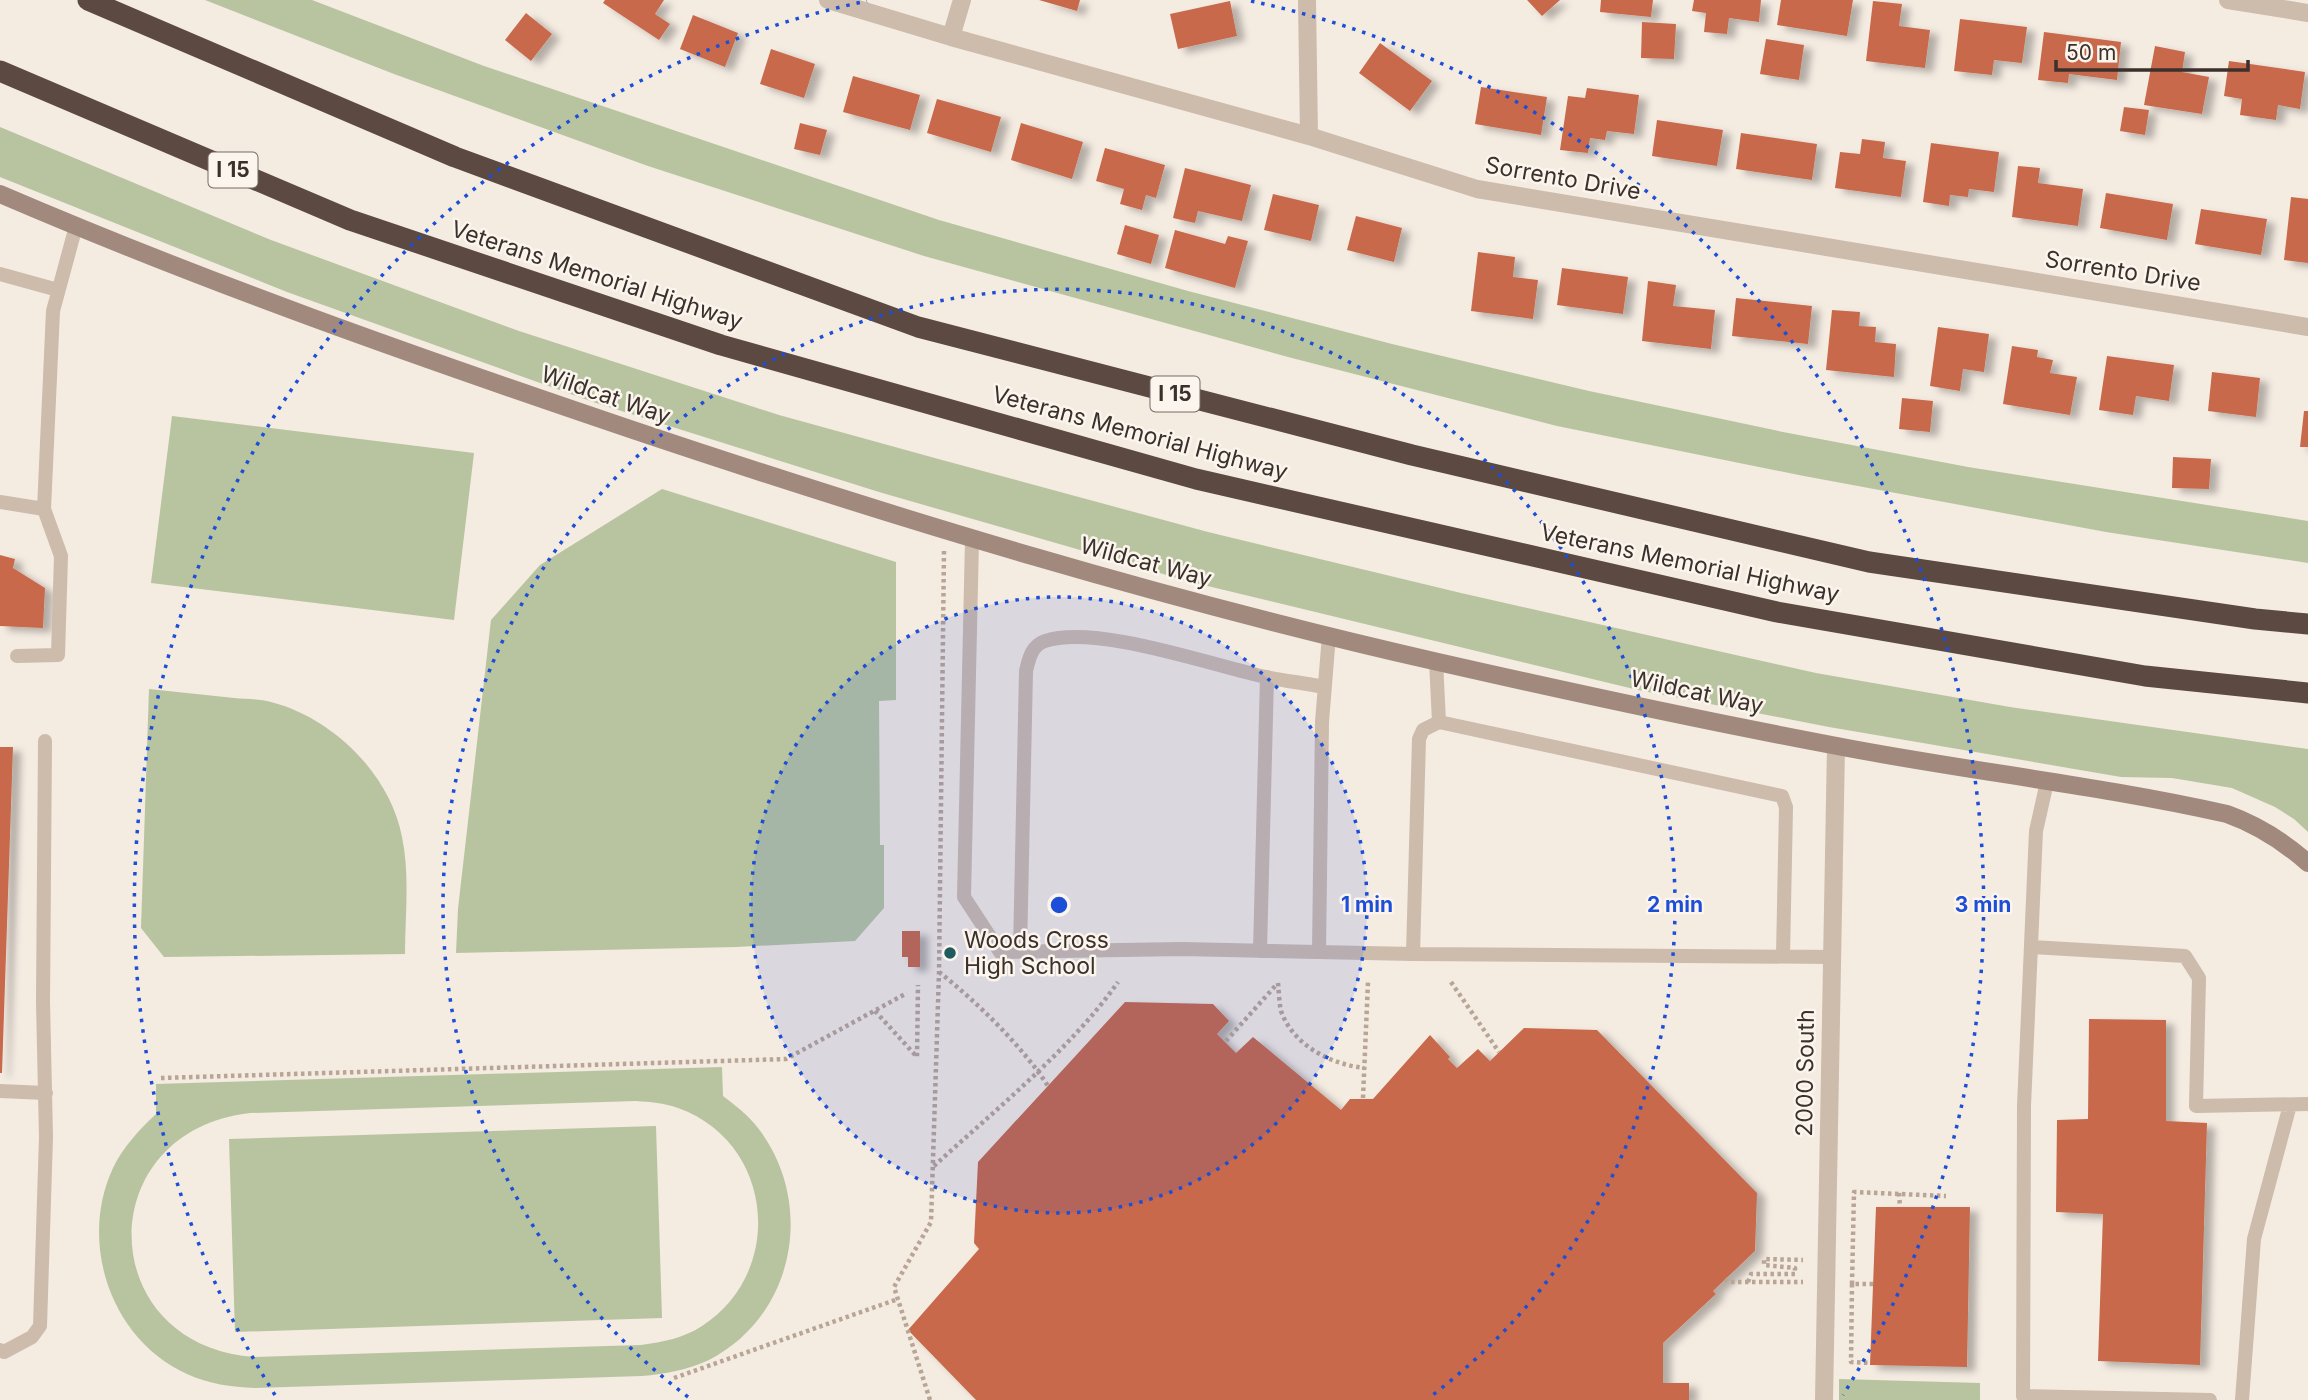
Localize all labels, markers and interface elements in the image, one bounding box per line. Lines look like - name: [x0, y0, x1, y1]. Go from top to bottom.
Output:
- scale bar: [2056, 28, 2248, 72]
- text: 50 m: [2066, 40, 2116, 65]
- street label: Sorrento Drive: [1483, 151, 1643, 205]
- road number: I 15: [208, 152, 258, 188]
- street label: Veterans Memorial Highway: [448, 215, 746, 335]
- street label: Sorrento Drive: [2043, 245, 2203, 297]
- street label: Wildcat Way: [538, 360, 675, 430]
- road number: I 15: [1150, 376, 1200, 412]
- street label: Veterans Memorial Highway: [989, 380, 1291, 486]
- street label: Veterans Memorial Highway: [1538, 518, 1842, 608]
- street label: Wildcat Way: [1077, 531, 1215, 593]
- street label: Wildcat Way: [1628, 664, 1766, 720]
- text: 1 min: [1341, 892, 1393, 917]
- text: 2 min: [1647, 892, 1703, 917]
- text: 3 min: [1955, 892, 2011, 917]
- centre of rings: [1047, 893, 1071, 917]
- place label: Woods Cross High School: [964, 926, 1109, 980]
- marker: Woods Cross High School: [942, 945, 958, 961]
- street label: 2000 South: [1790, 1009, 1820, 1137]

